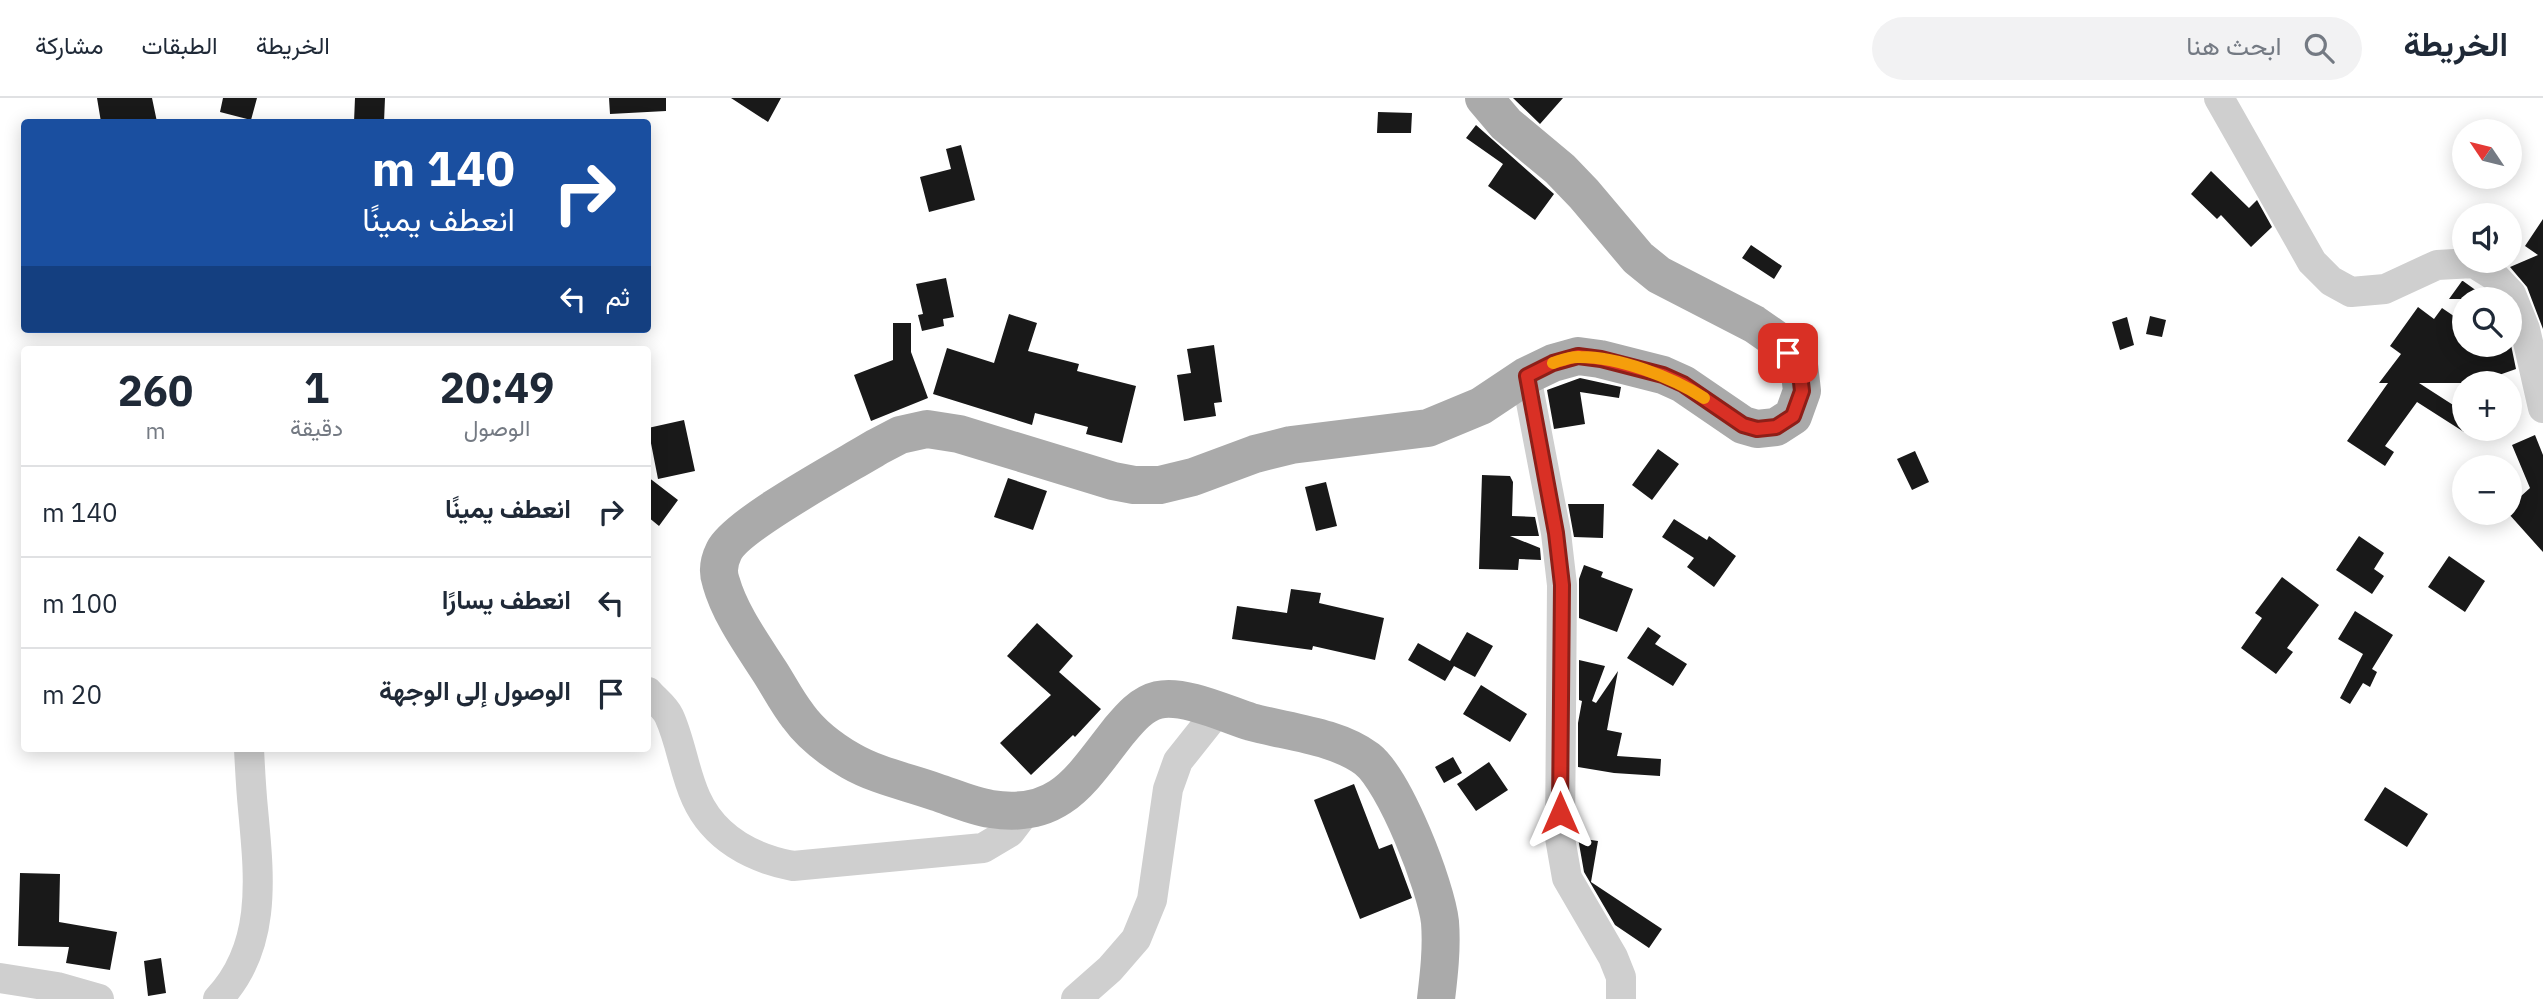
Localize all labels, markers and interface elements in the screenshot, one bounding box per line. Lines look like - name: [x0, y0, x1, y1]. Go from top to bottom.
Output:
- search box: [1872, 17, 2362, 80]
- text: الخريطة: [2404, 22, 2508, 65]
- text: ابحث هنا: [2186, 28, 2282, 62]
- text: مشاركة: [35, 29, 103, 61]
- text: الطبقات: [141, 29, 218, 61]
- text: الخريطة: [256, 29, 330, 61]
- icon: search: [2300, 29, 2338, 67]
- north arrow: [2452, 119, 2522, 189]
- map controls: [2452, 119, 2522, 525]
- text: 140 m: [371, 136, 515, 199]
- icon: right: [539, 147, 630, 238]
- text: انعطف يمينًا: [362, 198, 515, 240]
- button: sound: [2452, 203, 2522, 273]
- text: ثم: [606, 279, 630, 313]
- icon: left: [554, 280, 592, 318]
- button: search: [2452, 287, 2522, 357]
- pin: [1758, 323, 1818, 383]
- icon: arrive: [1769, 334, 1807, 372]
- text: 1: [304, 360, 329, 415]
- text: 20:49: [440, 360, 554, 415]
- text: 260: [118, 363, 193, 418]
- button: +: [2452, 371, 2522, 441]
- text: دقيقة: [290, 412, 343, 442]
- text: الوصول: [464, 412, 530, 442]
- text: m: [145, 415, 166, 445]
- button: −: [2452, 455, 2522, 525]
- text: انعطف يمينًا: [445, 491, 571, 525]
- icon: right: [592, 493, 630, 531]
- text: 140 m: [42, 495, 118, 529]
- text: انعطف يسارًا: [442, 582, 571, 616]
- icon: left: [592, 584, 630, 622]
- text: 100 m: [42, 586, 118, 620]
- text: الوصول إلى الوجهة: [379, 673, 571, 707]
- icon: arrive: [592, 675, 630, 713]
- text: 20 m: [42, 677, 102, 711]
- position arrow: [1523, 776, 1597, 850]

